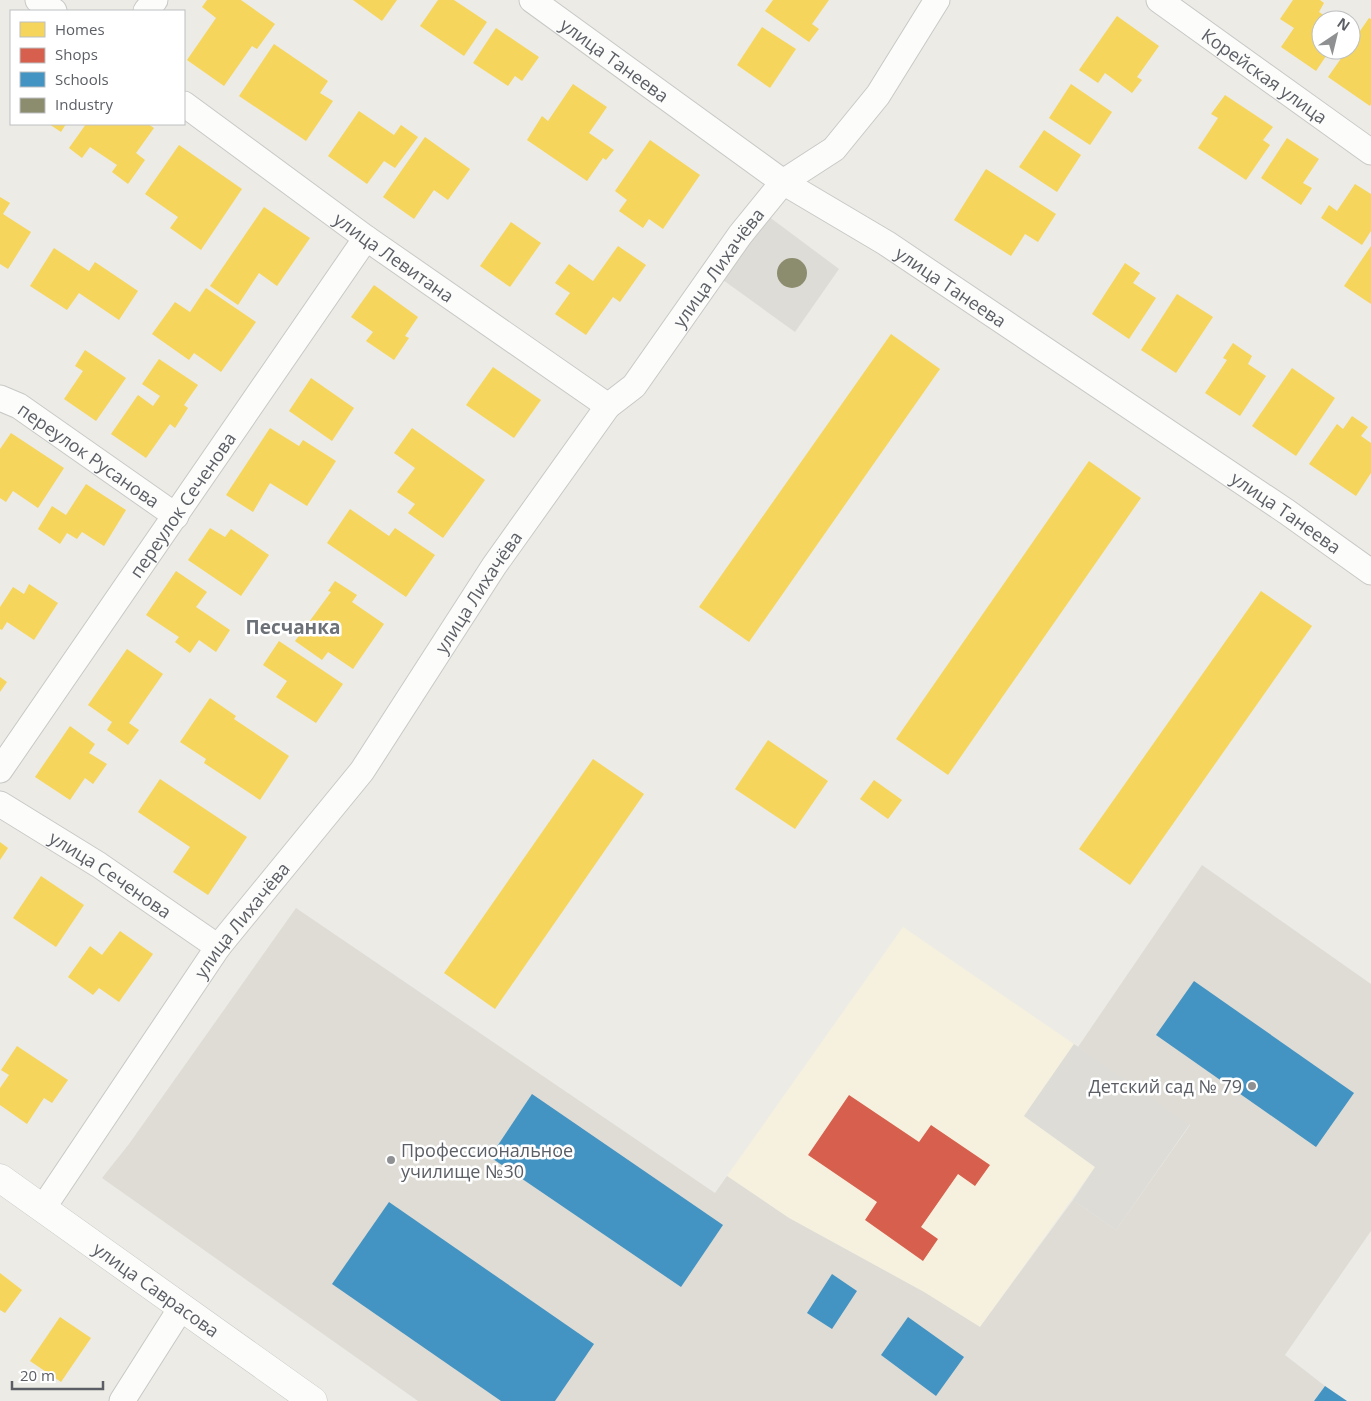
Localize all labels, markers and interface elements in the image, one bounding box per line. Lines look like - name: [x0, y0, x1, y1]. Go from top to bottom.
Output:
- legend: [10, 10, 185, 125]
- north arrow: [1311, 10, 1361, 60]
- street label: улица Танеева: [555, 12, 674, 107]
- text: N: [1334, 13, 1354, 35]
- text: Homes: [55, 19, 105, 39]
- street label: Корейская улица: [1197, 23, 1332, 129]
- text: Shops: [55, 44, 98, 64]
- text: Schools: [55, 69, 109, 89]
- text: Industry: [55, 94, 113, 114]
- street label: улица Лихачёва: [667, 203, 769, 332]
- street label: улица Левитана: [329, 207, 459, 308]
- street label: улица Танеева: [891, 241, 1011, 332]
- street label: переулок Русанова: [13, 397, 164, 513]
- street label: переулок Сеченова: [124, 427, 241, 582]
- street label: улица Танеева: [1226, 466, 1346, 559]
- street label: улица Лихачёва: [429, 526, 527, 658]
- district label: Песчанка: [246, 614, 340, 640]
- street label: улица Сеченова: [45, 825, 176, 923]
- street label: улица Лихачёва: [188, 857, 295, 983]
- place label: Детский сад № 79: [1088, 1074, 1242, 1098]
- marker: Детский сад № 79: [1246, 1080, 1258, 1092]
- place label: Профессиональное училище №30: [401, 1138, 573, 1183]
- marker: Профессиональное училище №30: [385, 1154, 397, 1166]
- street label: улица Саврасова: [89, 1236, 224, 1343]
- scale bar: [12, 1358, 104, 1390]
- text: 20 m: [20, 1365, 55, 1385]

